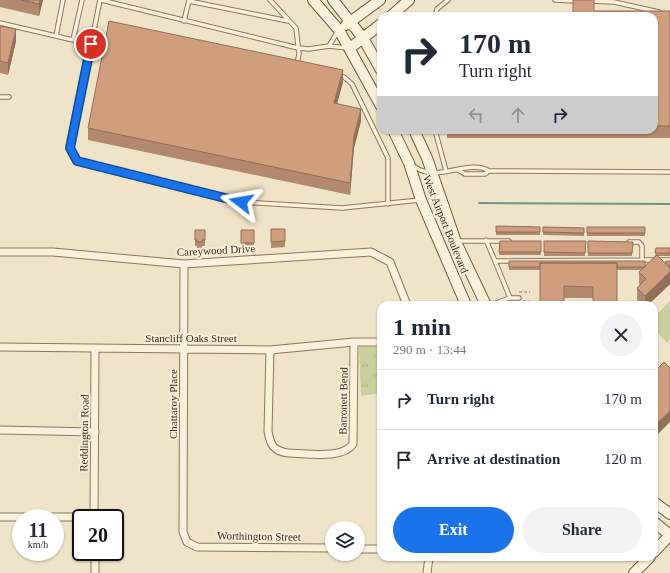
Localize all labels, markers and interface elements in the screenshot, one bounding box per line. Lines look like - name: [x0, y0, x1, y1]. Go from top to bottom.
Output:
- pin: [74, 27, 108, 61]
- icon: right: [393, 28, 445, 80]
- text: 170 m: [459, 28, 531, 59]
- icon: arrive: [80, 33, 102, 55]
- text: Turn right: [459, 61, 532, 81]
- icon: left: [465, 104, 487, 126]
- icon: ahead: [507, 104, 529, 126]
- icon: right: [549, 104, 571, 126]
- street label: West Airport Boulevard: [421, 173, 471, 275]
- position arrow: [220, 181, 262, 223]
- street label: Careywood Drive: [176, 242, 256, 258]
- text: 1 min: [393, 314, 451, 340]
- button: close: [600, 314, 642, 356]
- street label: Stancliff Oaks Street: [145, 332, 237, 344]
- text: 290 m · 13:44: [393, 342, 466, 357]
- street label: Barronett Bend: [336, 367, 350, 435]
- street label: Chattaroy Place: [167, 369, 179, 439]
- icon: right: [393, 389, 415, 411]
- text: Turn right: [427, 391, 494, 407]
- text: 170 m: [604, 391, 642, 407]
- street label: Reddington Road: [77, 394, 91, 472]
- icon: arrive: [393, 449, 415, 471]
- text: Arrive at destination: [427, 451, 560, 467]
- text: 120 m: [604, 451, 642, 467]
- button: Exit: [393, 507, 514, 553]
- button: Share: [522, 507, 642, 553]
- speed limit sign: 20: [72, 509, 124, 561]
- text: 11: [29, 519, 47, 541]
- map controls: [325, 521, 365, 561]
- button: layers: [325, 521, 365, 561]
- street label: Worthington Street: [217, 529, 301, 543]
- text: km/h: [28, 539, 48, 550]

